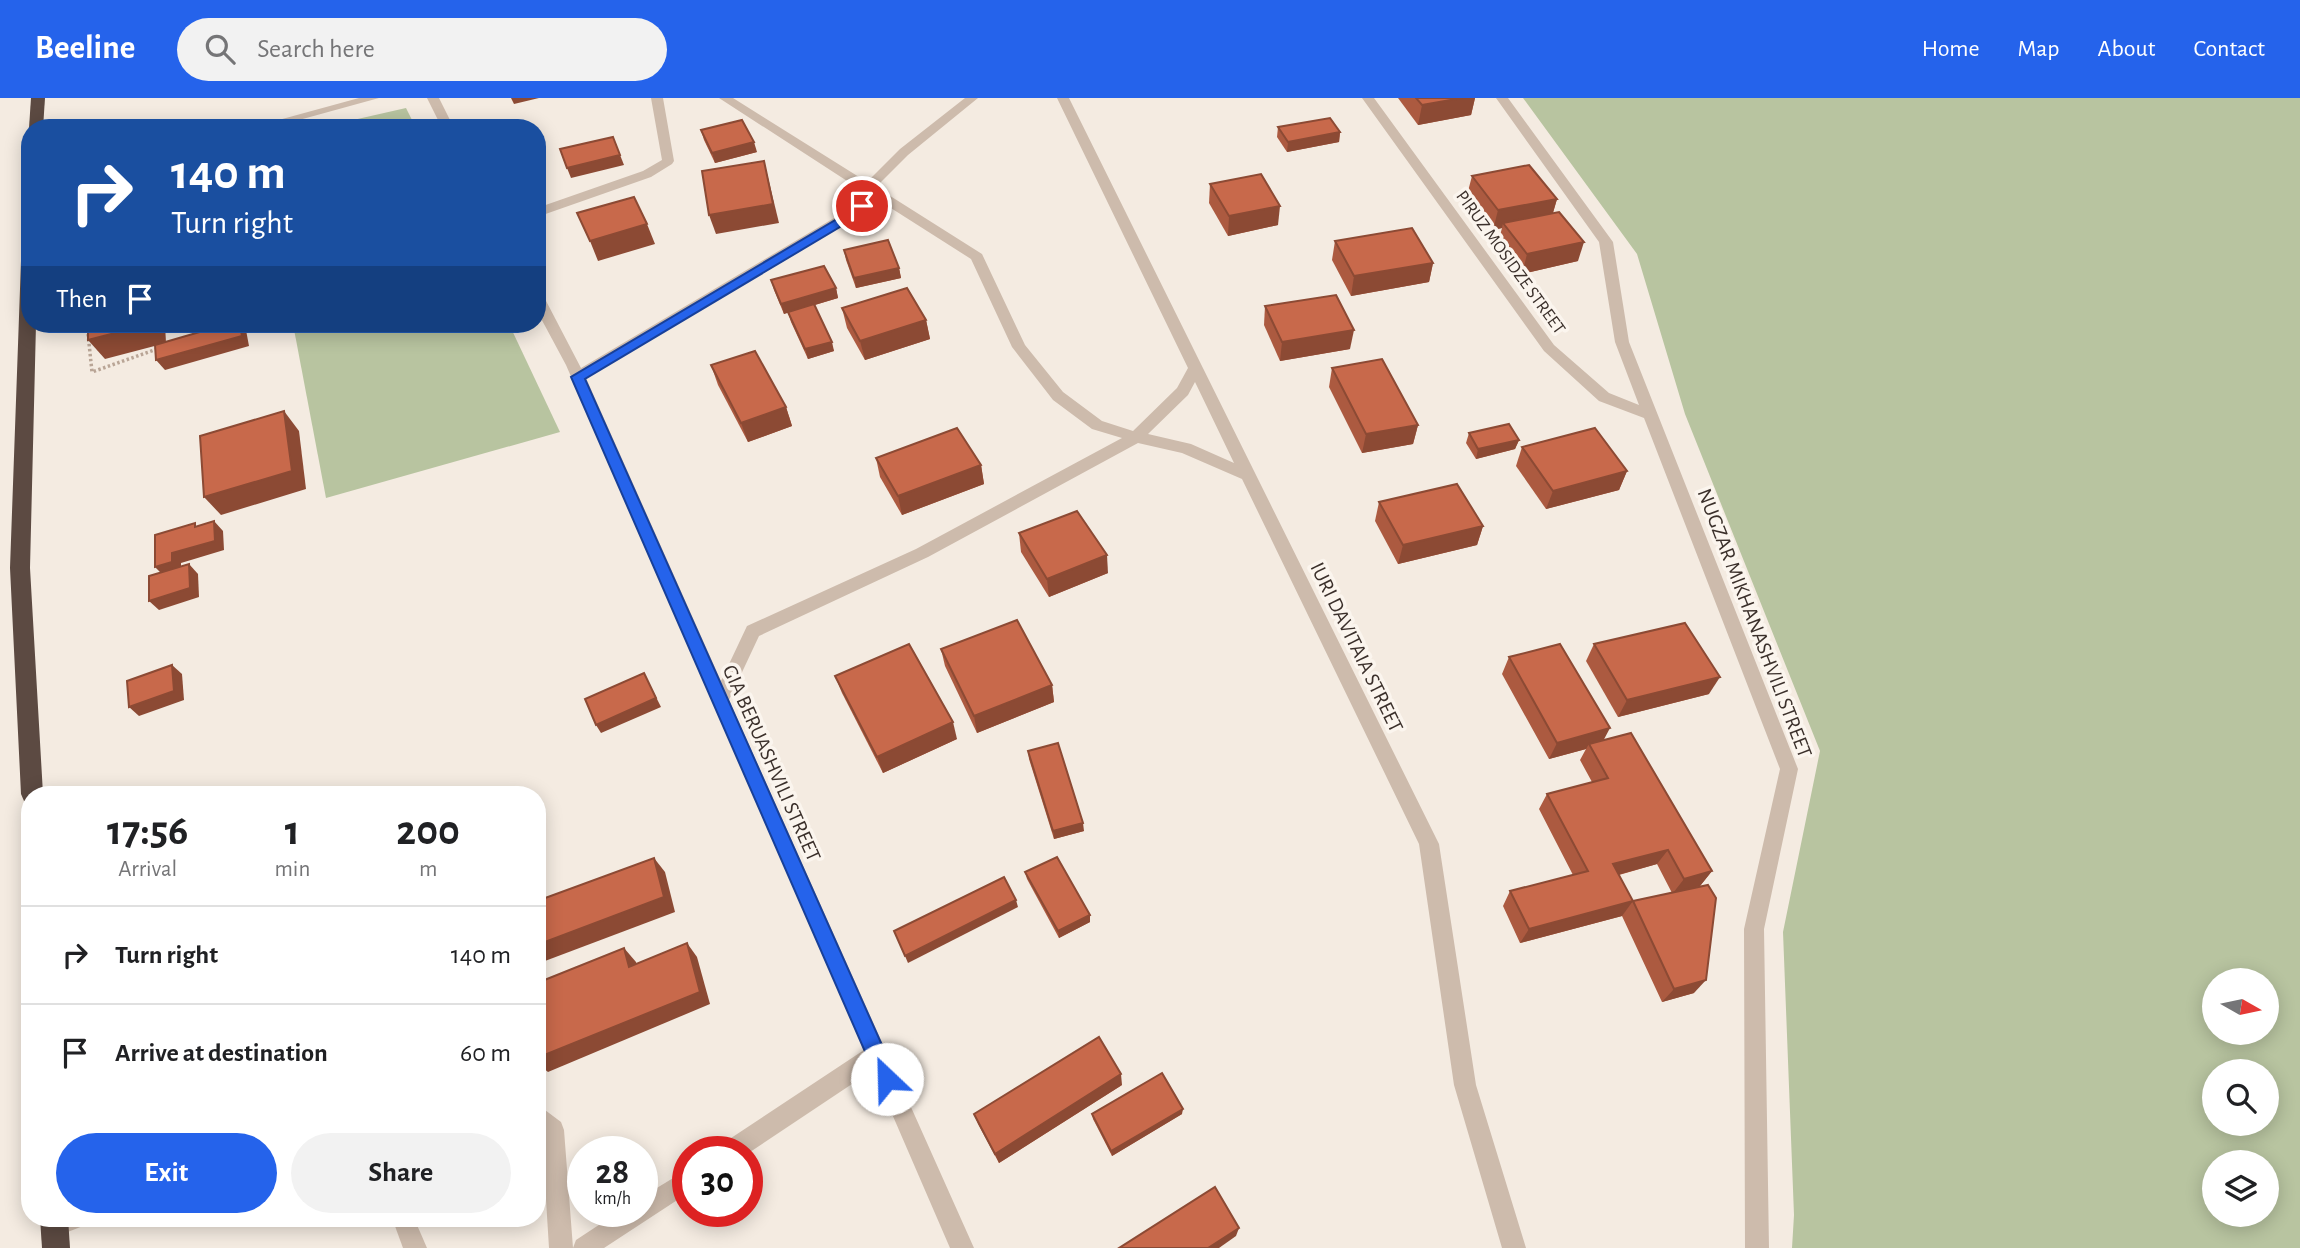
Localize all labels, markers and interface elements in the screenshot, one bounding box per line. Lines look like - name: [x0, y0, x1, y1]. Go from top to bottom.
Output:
- search box: [177, 18, 667, 81]
- icon: search: [201, 30, 239, 68]
- text: Beeline: [35, 32, 135, 65]
- text: Search here: [257, 36, 375, 62]
- text: Home: [1922, 37, 1980, 61]
- text: Map: [2018, 37, 2060, 61]
- text: About: [2098, 37, 2155, 61]
- text: Contact: [2193, 37, 2265, 61]
- icon: right: [56, 147, 147, 238]
- text: 140 m: [171, 149, 286, 198]
- pin: [832, 176, 892, 236]
- icon: arrive: [843, 187, 881, 225]
- street label: PIRUZ MOSIDZE STREET: [1452, 188, 1568, 338]
- text: Turn right: [171, 207, 293, 239]
- icon: arrive: [121, 280, 159, 318]
- text: Then: [56, 286, 107, 312]
- street label: NUGZAR MIKHANASHVILI STREET: [1693, 486, 1816, 761]
- street label: IURI DAVITAIA STREET: [1306, 559, 1407, 736]
- street label: GIA BERUASHVILI STREET: [719, 662, 824, 865]
- text: 17:56: [107, 810, 188, 852]
- text: 1: [285, 810, 300, 852]
- text: 200: [396, 810, 460, 852]
- text: Arrival: [118, 858, 177, 881]
- text: min: [274, 858, 310, 881]
- text: m: [419, 858, 437, 881]
- icon: right: [56, 936, 94, 974]
- text: Turn right: [115, 942, 218, 968]
- text: 140 m: [451, 942, 511, 968]
- north arrow: [2202, 968, 2278, 1045]
- map controls: [2202, 968, 2279, 1227]
- icon: arrive: [56, 1034, 94, 1072]
- text: Arrive at destination: [115, 1040, 328, 1066]
- text: 60 m: [460, 1040, 511, 1066]
- position arrow: [850, 1042, 924, 1116]
- button: search: [2202, 1059, 2279, 1136]
- button: Exit: [56, 1133, 277, 1213]
- button: Share: [291, 1133, 511, 1213]
- speed limit sign: 30: [672, 1136, 763, 1227]
- button: layers: [2202, 1150, 2279, 1227]
- text: 28: [596, 1155, 629, 1190]
- text: km/h: [594, 1190, 631, 1208]

